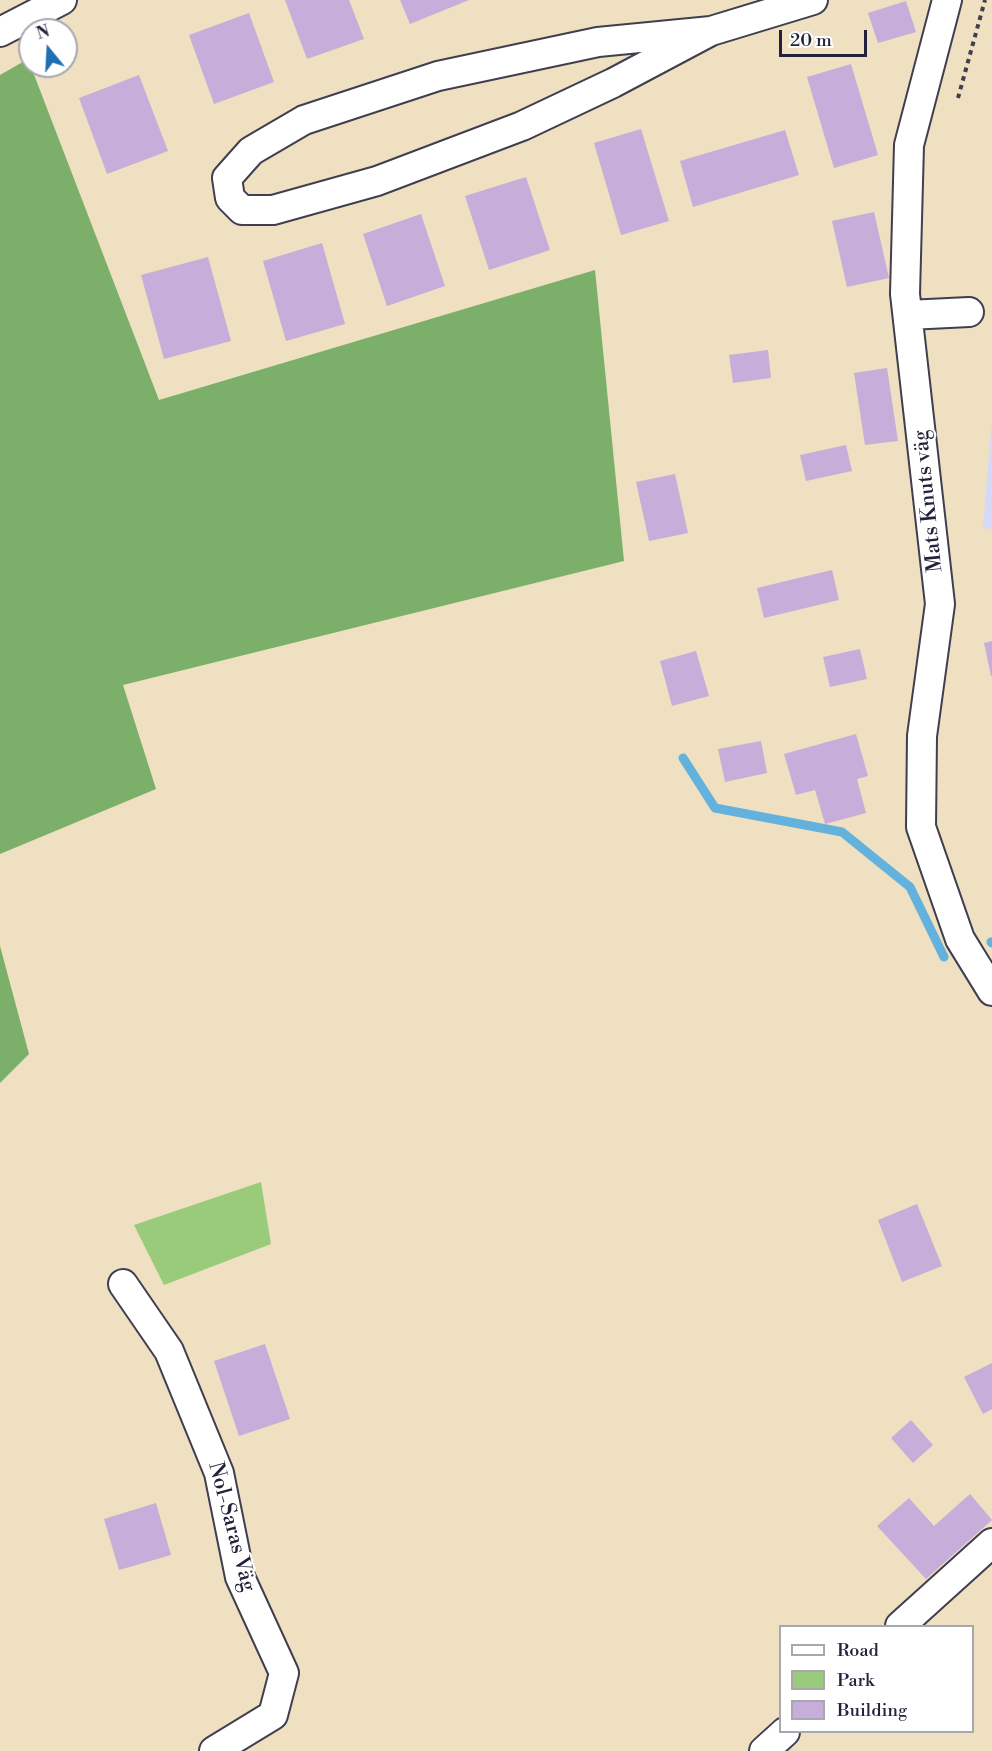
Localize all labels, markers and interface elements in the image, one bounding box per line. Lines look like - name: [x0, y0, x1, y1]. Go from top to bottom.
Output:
- north arrow: [18, 18, 78, 78]
- scale bar: [782, 18, 870, 56]
- text: N: [34, 21, 52, 44]
- text: 20 m: [790, 29, 832, 52]
- street label: Mats Knuts väg: [909, 429, 949, 573]
- street label: Nol-Saras Väg: [202, 1460, 260, 1594]
- legend: [779, 1625, 974, 1733]
- text: Road: [837, 1639, 879, 1662]
- text: Park: [837, 1669, 874, 1692]
- text: Building: [837, 1699, 907, 1722]

